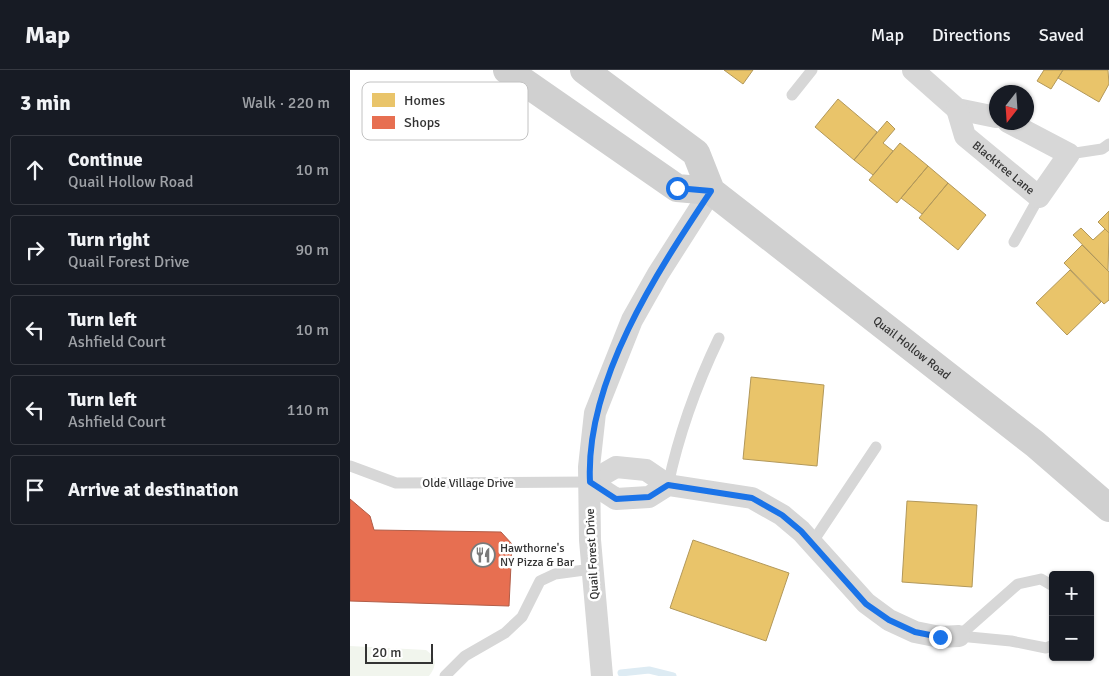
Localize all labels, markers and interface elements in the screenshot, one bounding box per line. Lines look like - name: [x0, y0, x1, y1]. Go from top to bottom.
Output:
- text: Map: [25, 20, 70, 50]
- text: Map: [871, 24, 904, 46]
- text: Directions: [932, 24, 1011, 46]
- text: Saved: [1039, 24, 1084, 46]
- legend: [362, 82, 528, 140]
- north arrow: [989, 85, 1034, 130]
- text: 3 min: [20, 90, 71, 116]
- text: Homes: [404, 92, 445, 109]
- text: Walk · 220 m: [242, 93, 330, 113]
- text: Shops: [404, 114, 440, 131]
- street label: Blacktree Lane: [969, 138, 1037, 198]
- text: Continue: [68, 148, 143, 172]
- icon: ahead: [21, 156, 49, 184]
- text: 10 m: [295, 160, 329, 180]
- text: Quail Hollow Road: [68, 172, 194, 192]
- route start: [666, 177, 689, 200]
- text: Turn right: [68, 228, 150, 252]
- icon: right: [21, 236, 49, 264]
- text: 90 m: [295, 240, 329, 260]
- text: Quail Forest Drive: [68, 252, 190, 272]
- text: Turn left: [68, 308, 137, 332]
- street label: Quail Hollow Road: [870, 313, 953, 383]
- icon: left: [21, 316, 49, 344]
- text: 10 m: [295, 320, 329, 340]
- text: Ashfield Court: [68, 332, 166, 352]
- text: Turn left: [68, 388, 137, 412]
- icon: left: [21, 396, 49, 424]
- text: 110 m: [287, 400, 329, 420]
- text: Ashfield Court: [68, 412, 166, 432]
- icon: arrive: [21, 476, 49, 504]
- street label: Olde Village Drive: [422, 476, 514, 491]
- text: Arrive at destination: [68, 478, 239, 502]
- street label: Quail Forest Drive: [583, 508, 602, 600]
- place label: Hawthorne's NY Pizza & Bar: [500, 541, 575, 570]
- restaurant icon: Hawthorne's NY Pizza & Bar: [470, 542, 496, 568]
- map controls: [1049, 571, 1094, 661]
- button: +: [1049, 571, 1094, 616]
- button: −: [1049, 616, 1094, 661]
- route end: [929, 626, 952, 649]
- scale bar: [365, 641, 432, 664]
- text: 20 m: [372, 644, 401, 661]

